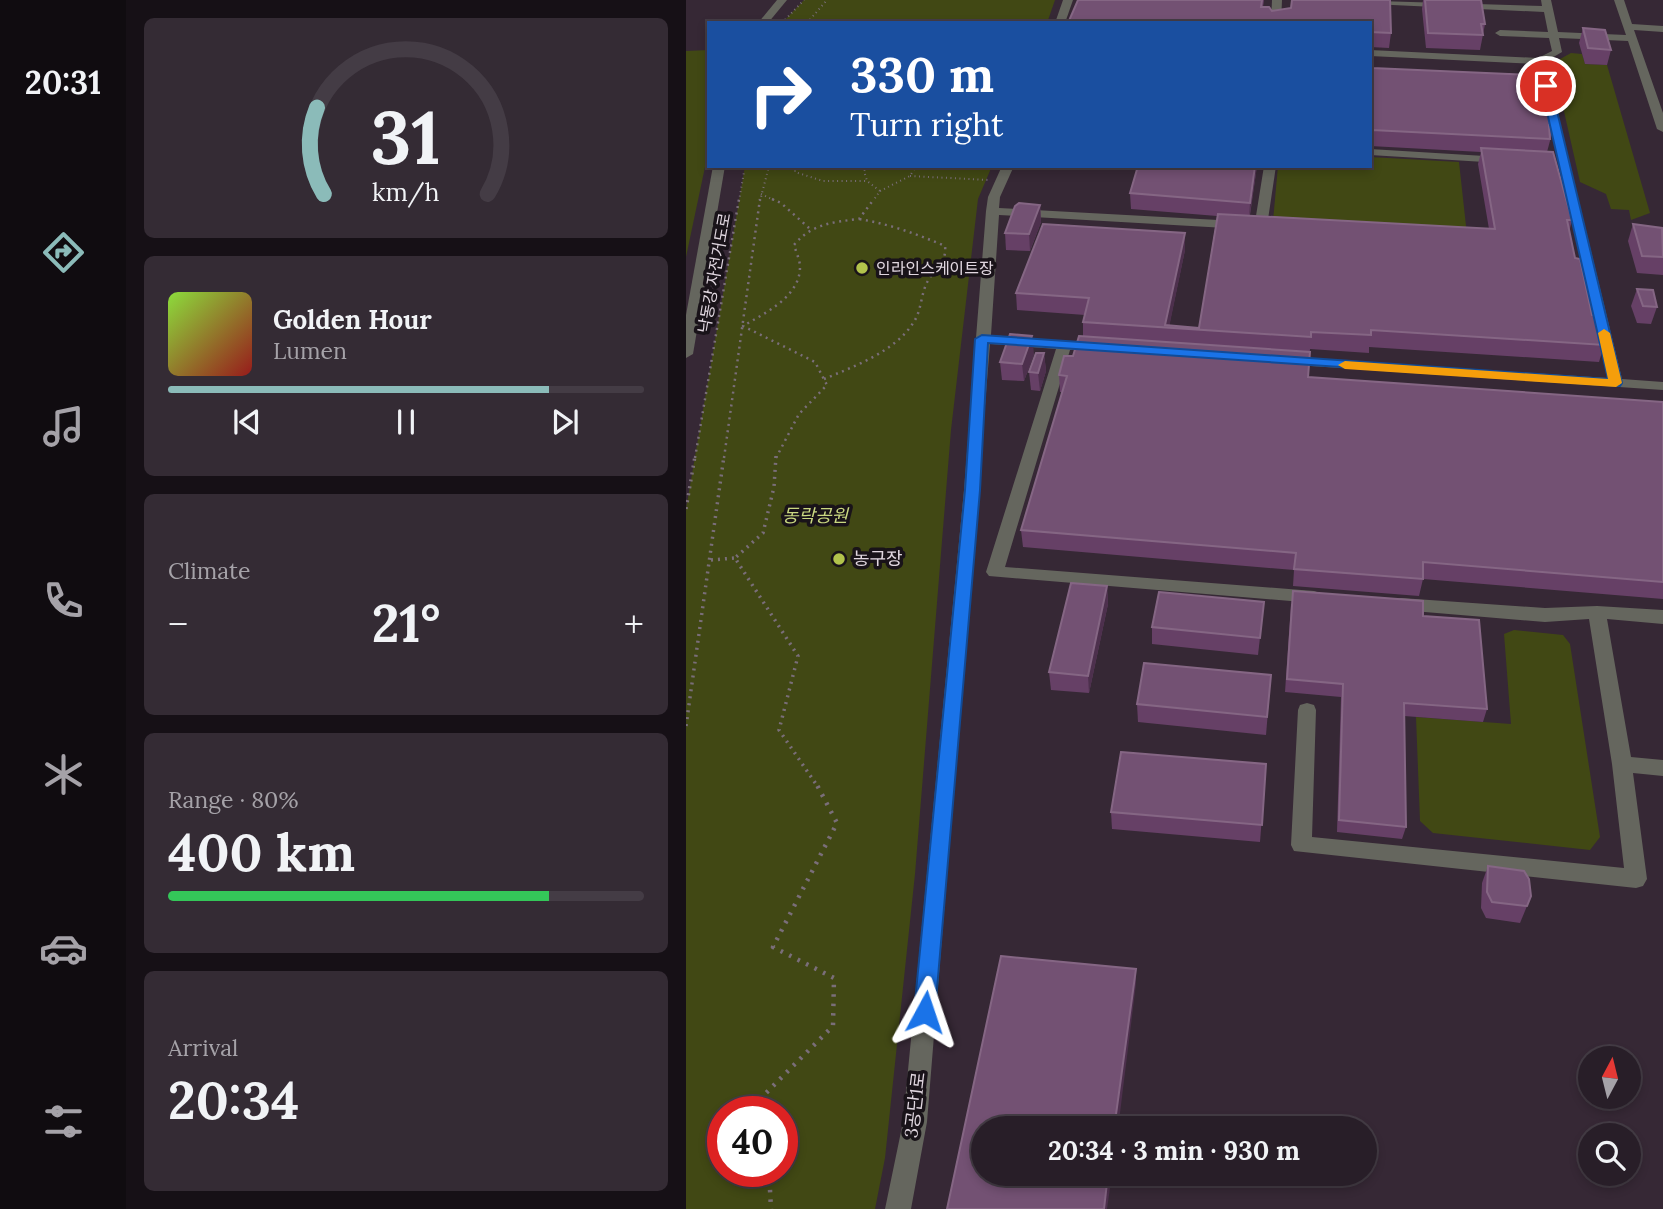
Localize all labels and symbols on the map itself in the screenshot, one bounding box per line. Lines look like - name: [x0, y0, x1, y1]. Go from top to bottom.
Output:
- pin: [1516, 56, 1576, 116]
- street label: 낙동강 자전거도로: [694, 211, 734, 335]
- place label: 인라인스케이트장: [876, 258, 994, 278]
- marker: 인라인스케이트장: [854, 260, 870, 276]
- park label: 동락공원: [782, 504, 850, 527]
- place label: 농구장: [853, 547, 903, 570]
- marker: 농구장: [831, 551, 847, 567]
- position arrow: [888, 975, 962, 1049]
- north arrow: [1578, 1046, 1642, 1110]
- street label: 3공단1로: [899, 1071, 930, 1139]
- speed limit sign: 40: [707, 1096, 798, 1187]

